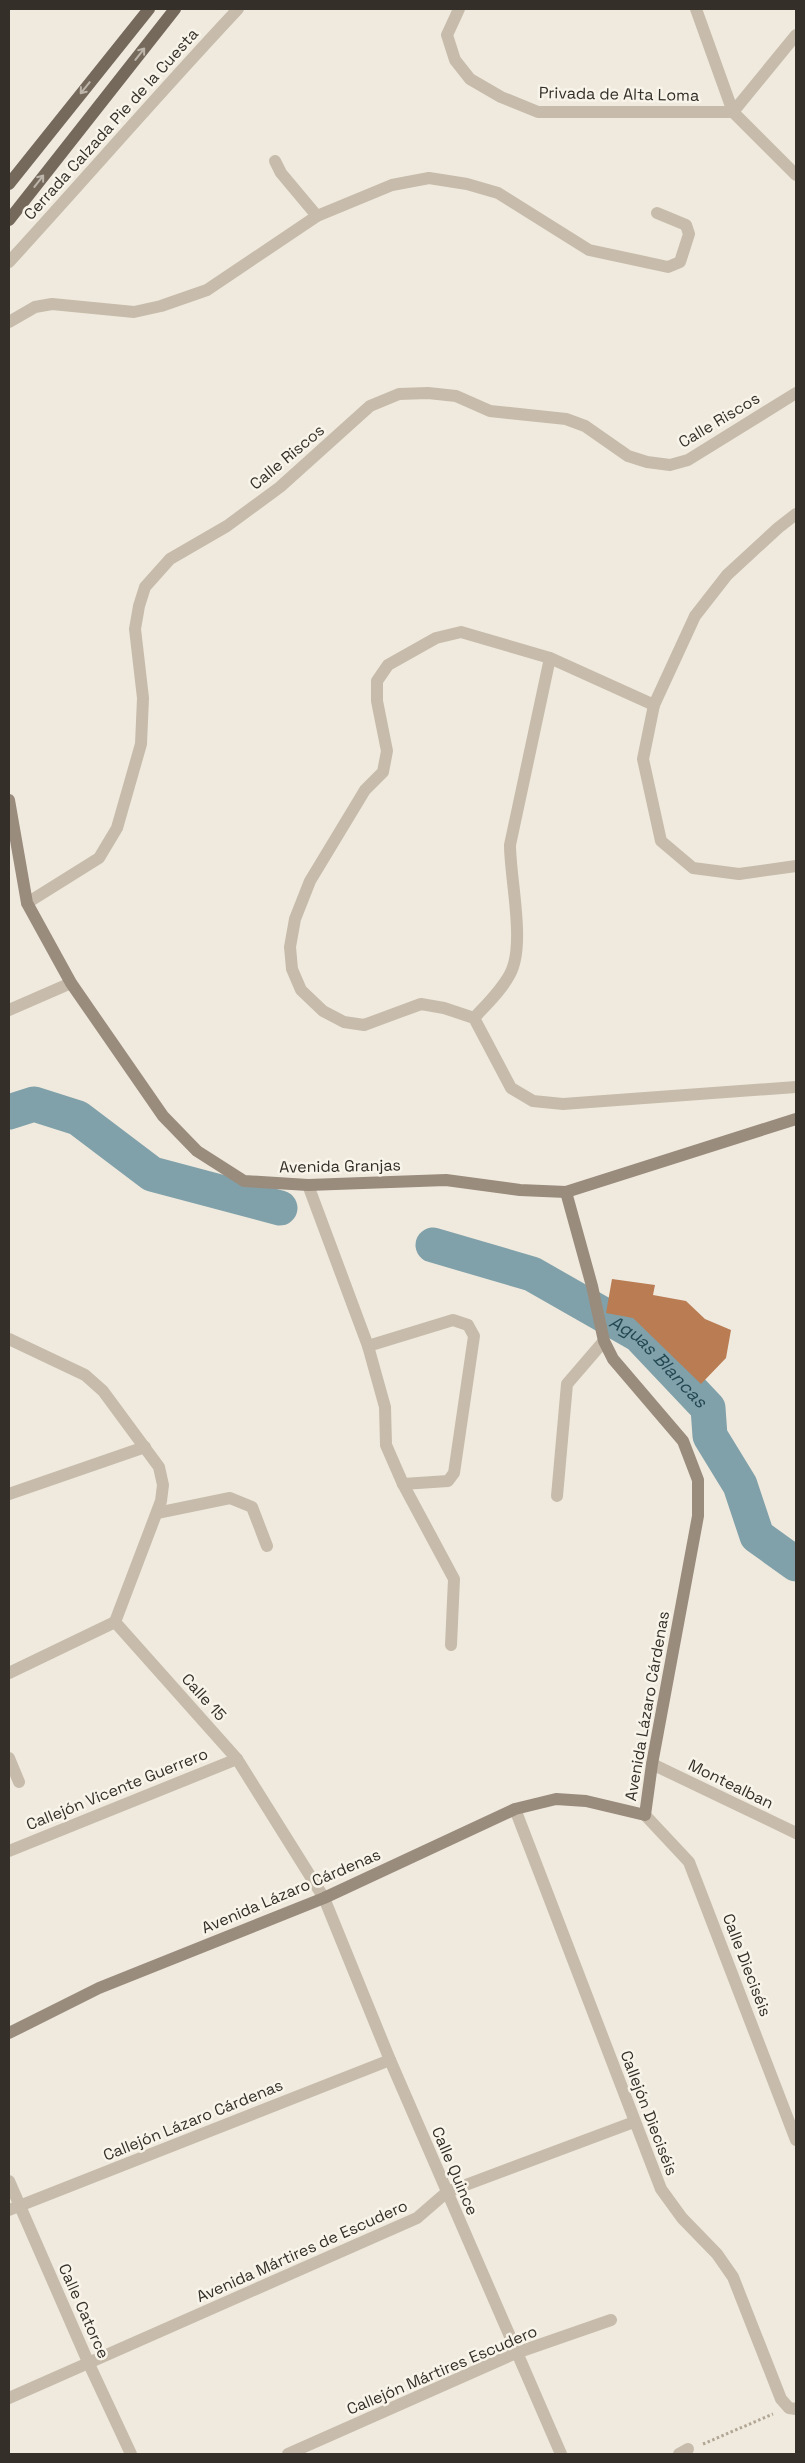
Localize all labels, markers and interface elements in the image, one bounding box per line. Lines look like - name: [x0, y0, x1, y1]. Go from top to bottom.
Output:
- street label: Cerrada Calzada Pie de la Cuesta: [19, 24, 203, 224]
- one-way arrow: [134, 48, 145, 61]
- one-way arrow: [80, 81, 91, 94]
- street label: Privada de Alta Loma: [539, 82, 699, 106]
- one-way arrow: [33, 175, 44, 188]
- street label: Calle Riscos: [674, 388, 764, 452]
- street label: Calle Riscos: [245, 420, 329, 494]
- street label: Avenida Granjas: [279, 1154, 401, 1178]
- water label: Aguas Blancas: [606, 1309, 713, 1412]
- street label: Avenida Lázaro Cárdenas: [620, 1609, 674, 1803]
- street label: Calle 15: [177, 1669, 231, 1725]
- street label: Callejón Vicente Guerrero: [23, 1743, 211, 1835]
- street label: Montealban: [685, 1754, 777, 1814]
- street label: Avenida Lázaro Cárdenas: [198, 1844, 384, 1938]
- street label: Calle Dieciséis: [718, 1911, 776, 2019]
- street label: Callejón Dieciséis: [615, 2047, 683, 2179]
- street label: Callejón Lázaro Cárdenas: [100, 2074, 286, 2166]
- street label: Calle Quince: [427, 2124, 483, 2218]
- street label: Avenida Mártires de Escudero: [193, 2195, 411, 2307]
- street label: Calle Catorce: [54, 2260, 114, 2362]
- street label: Callejón Mártires Escudero: [344, 2320, 540, 2420]

